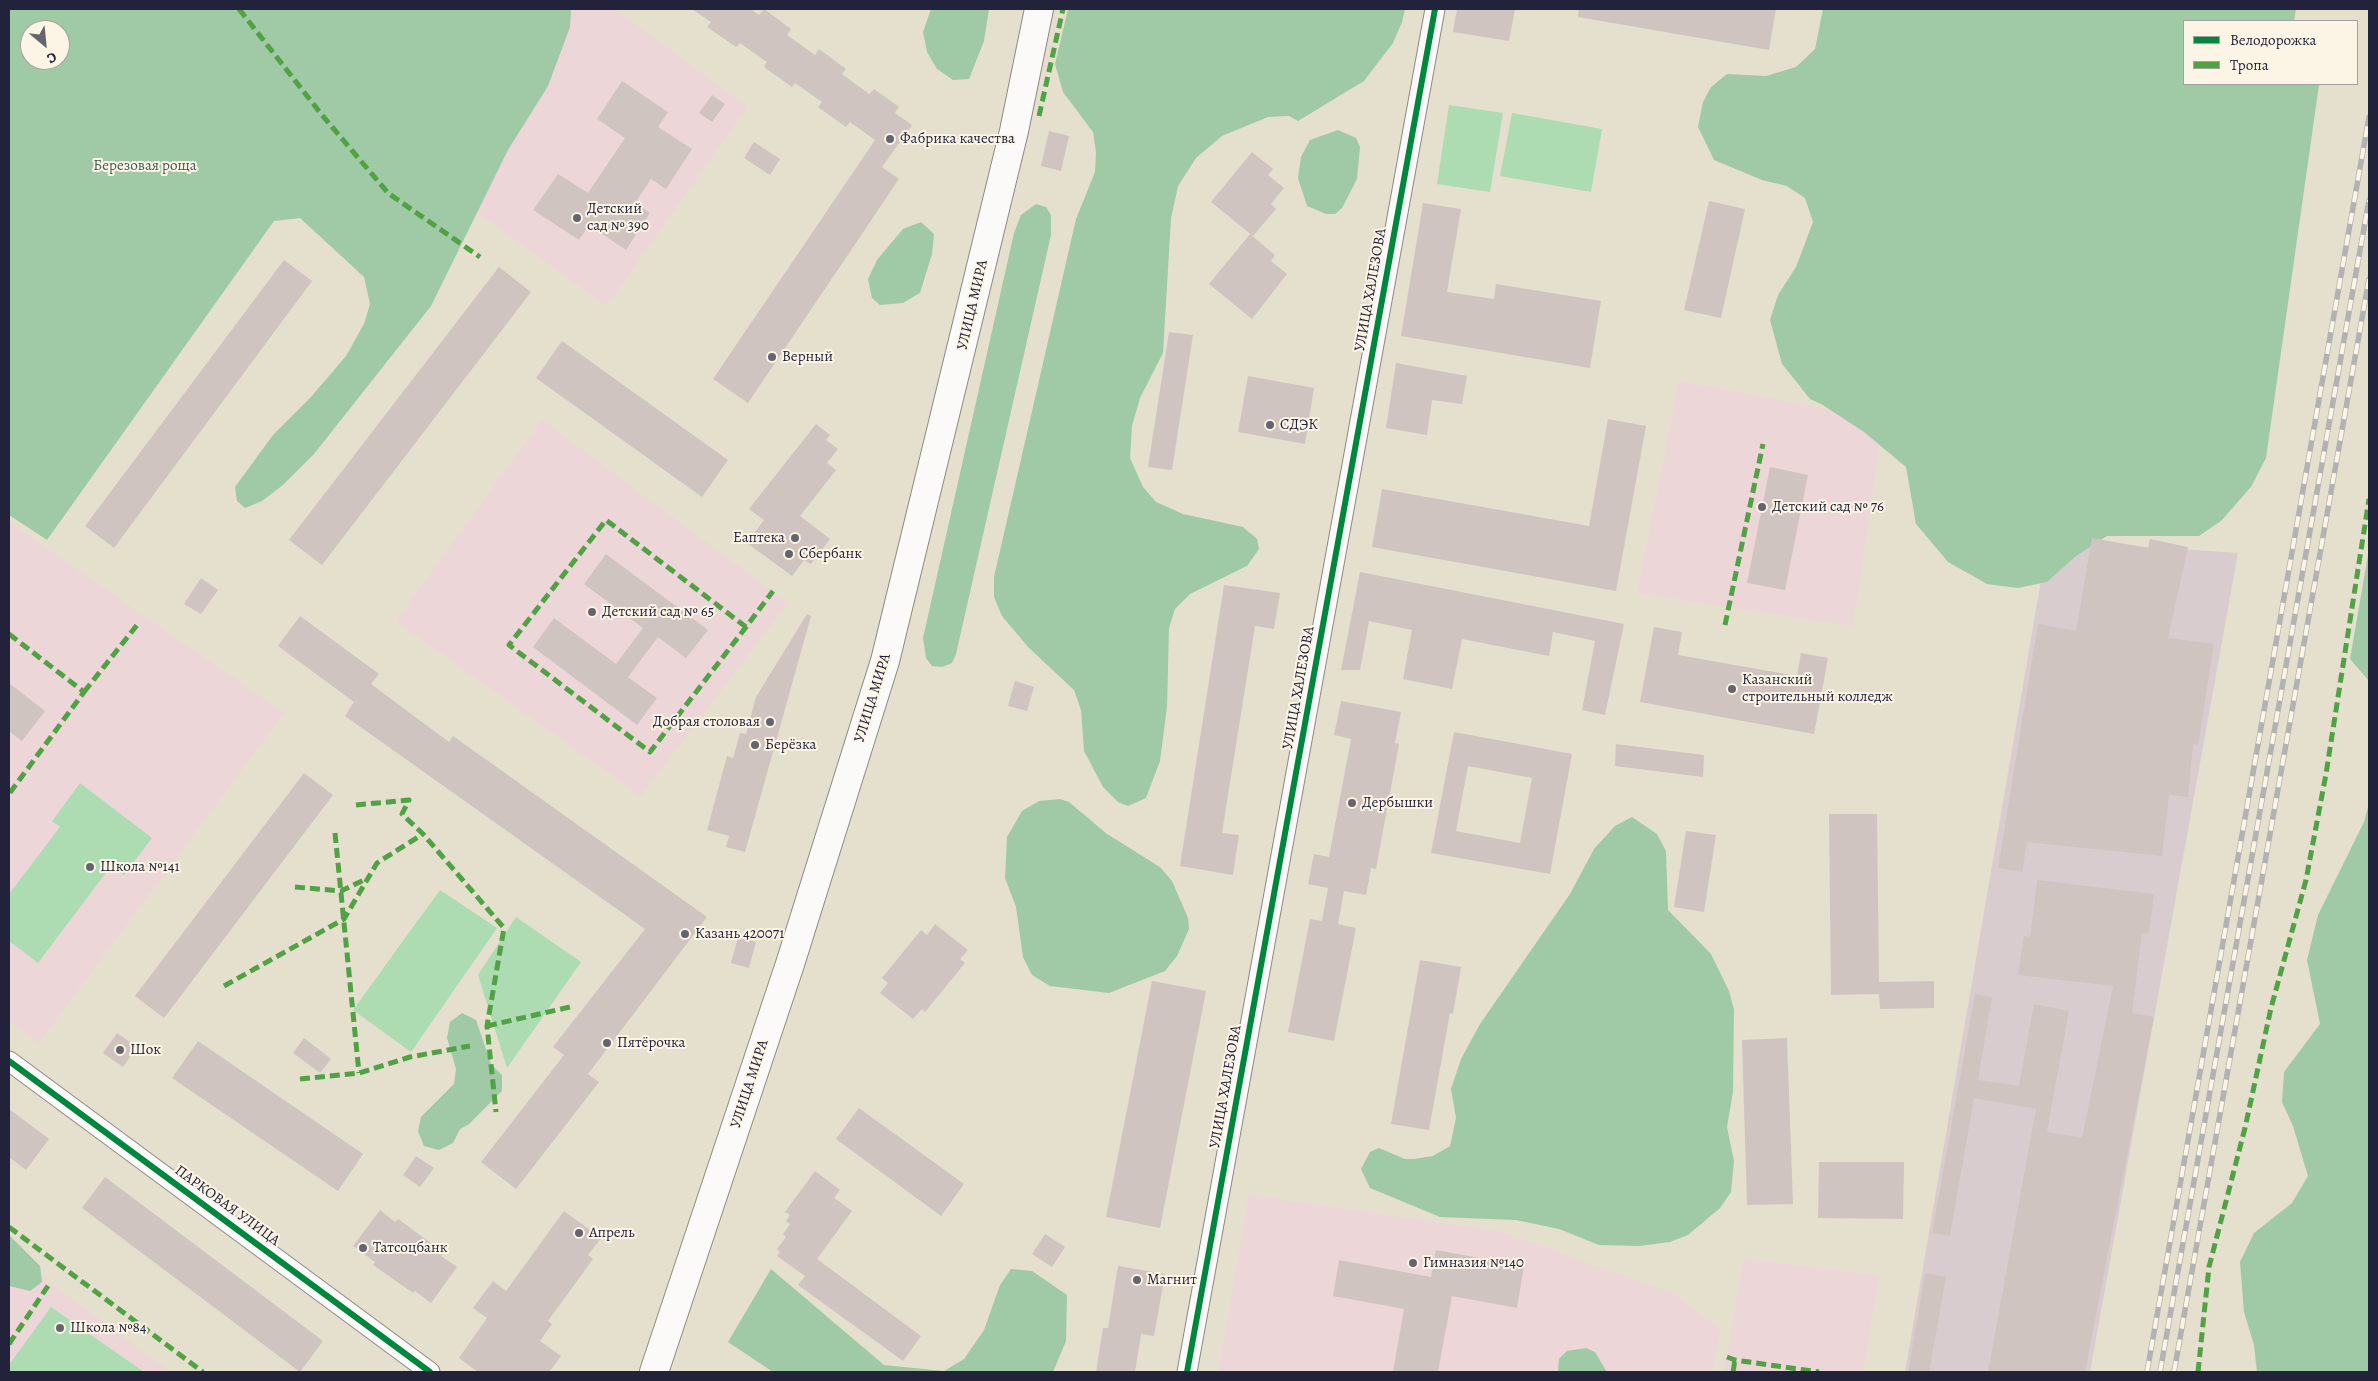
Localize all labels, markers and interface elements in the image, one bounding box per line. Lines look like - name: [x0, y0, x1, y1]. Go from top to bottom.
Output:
- north arrow: [20, 20, 70, 70]
- legend: [2183, 20, 2358, 85]
- text: Велодорожка: [2230, 30, 2317, 50]
- text: С: [44, 47, 60, 68]
- text: Тропа: [2230, 55, 2269, 75]
- place label: Фабрика качества: [900, 130, 1015, 148]
- marker: Фабрика качества: [884, 133, 896, 145]
- park label: Березовая роща: [93, 157, 197, 175]
- place label: Детский сад № 390: [587, 200, 649, 235]
- marker: Детский сад № 390: [571, 212, 583, 224]
- street label: УЛИЦА ХАЛЕЗОВА: [1351, 227, 1391, 353]
- street label: УЛИЦА МИРА: [954, 258, 992, 352]
- place label: Верный: [782, 348, 833, 366]
- marker: Верный: [766, 351, 778, 363]
- place label: СДЭК: [1280, 416, 1318, 434]
- marker: СДЭК: [1264, 419, 1276, 431]
- place label: Детский сад № 76: [1772, 498, 1884, 516]
- marker: Детский сад № 76: [1756, 501, 1768, 513]
- place label: Еаптека: [733, 529, 785, 547]
- marker: Еаптека: [789, 532, 801, 544]
- place label: Сбербанк: [799, 545, 862, 563]
- marker: Сбербанк: [783, 548, 795, 560]
- place label: Детский сад № 65: [602, 603, 714, 621]
- marker: Детский сад № 65: [586, 606, 598, 618]
- street label: УЛИЦА ХАЛЕЗОВА: [1279, 625, 1319, 751]
- street label: УЛИЦА МИРА: [851, 651, 895, 745]
- place label: Казанский строительный колледж: [1742, 671, 1893, 706]
- marker: Казанский строительный колледж: [1726, 683, 1738, 695]
- place label: Добрая столовая: [653, 713, 760, 731]
- marker: Добрая столовая: [764, 716, 776, 728]
- place label: Берёзка: [765, 736, 816, 754]
- marker: Берёзка: [749, 739, 761, 751]
- place label: Дербышки: [1362, 794, 1433, 812]
- marker: Дербышки: [1346, 797, 1358, 809]
- place label: Школа №141: [100, 858, 180, 876]
- marker: Школа №141: [84, 861, 96, 873]
- place label: Казань 420071: [695, 925, 784, 943]
- marker: Казань 420071: [679, 928, 691, 940]
- street label: УЛИЦА ХАЛЕЗОВА: [1206, 1024, 1246, 1150]
- place label: Пятёрочка: [617, 1034, 685, 1052]
- marker: Пятёрочка: [601, 1037, 613, 1049]
- street label: УЛИЦА МИРА: [727, 1037, 773, 1131]
- place label: Шок: [130, 1041, 161, 1059]
- marker: Шок: [114, 1044, 126, 1056]
- street label: ПАРКОВАЯ УЛИЦА: [171, 1162, 283, 1250]
- place label: Апрель: [589, 1224, 635, 1242]
- marker: Апрель: [573, 1227, 585, 1239]
- place label: Татсоцбанк: [373, 1239, 448, 1257]
- marker: Татсоцбанк: [357, 1242, 369, 1254]
- place label: Гимназия №140: [1423, 1254, 1524, 1272]
- marker: Гимназия №140: [1407, 1257, 1419, 1269]
- place label: Магнит: [1147, 1271, 1197, 1289]
- marker: Магнит: [1131, 1274, 1143, 1286]
- place label: Школа №84: [70, 1319, 147, 1337]
- marker: Школа №84: [54, 1322, 66, 1334]

